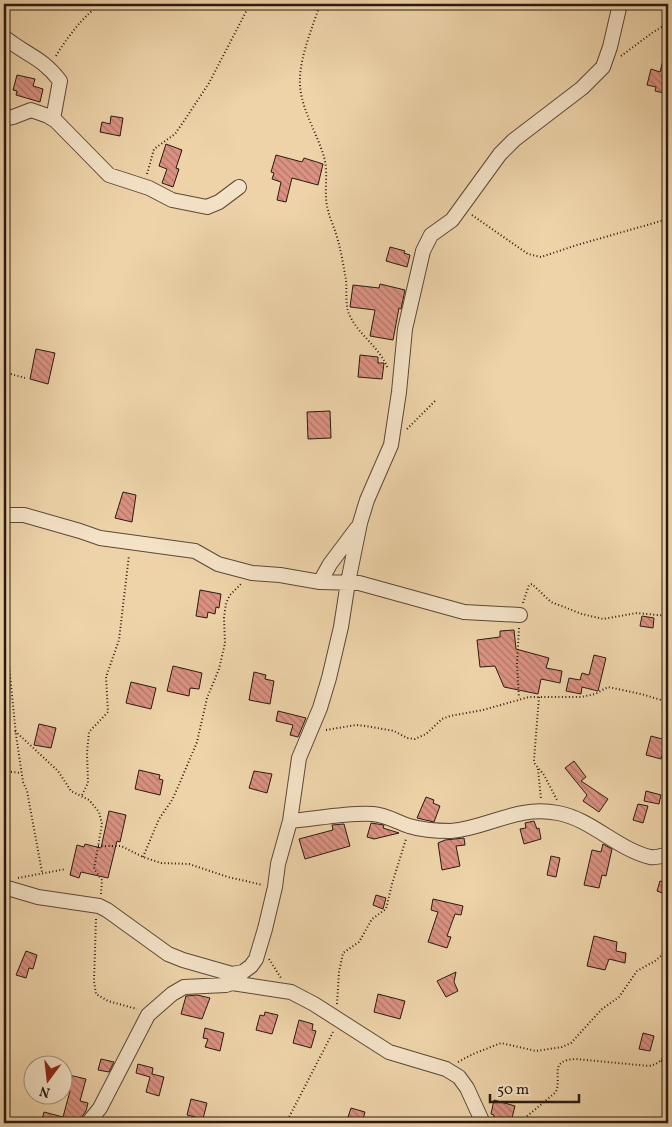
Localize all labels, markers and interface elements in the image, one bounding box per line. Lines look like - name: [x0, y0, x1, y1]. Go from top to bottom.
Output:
- north arrow: [22, 1054, 72, 1104]
- scale bar: [490, 1072, 578, 1104]
- text: 50 m: [497, 1080, 529, 1101]
- text: N: [38, 1081, 52, 1102]

